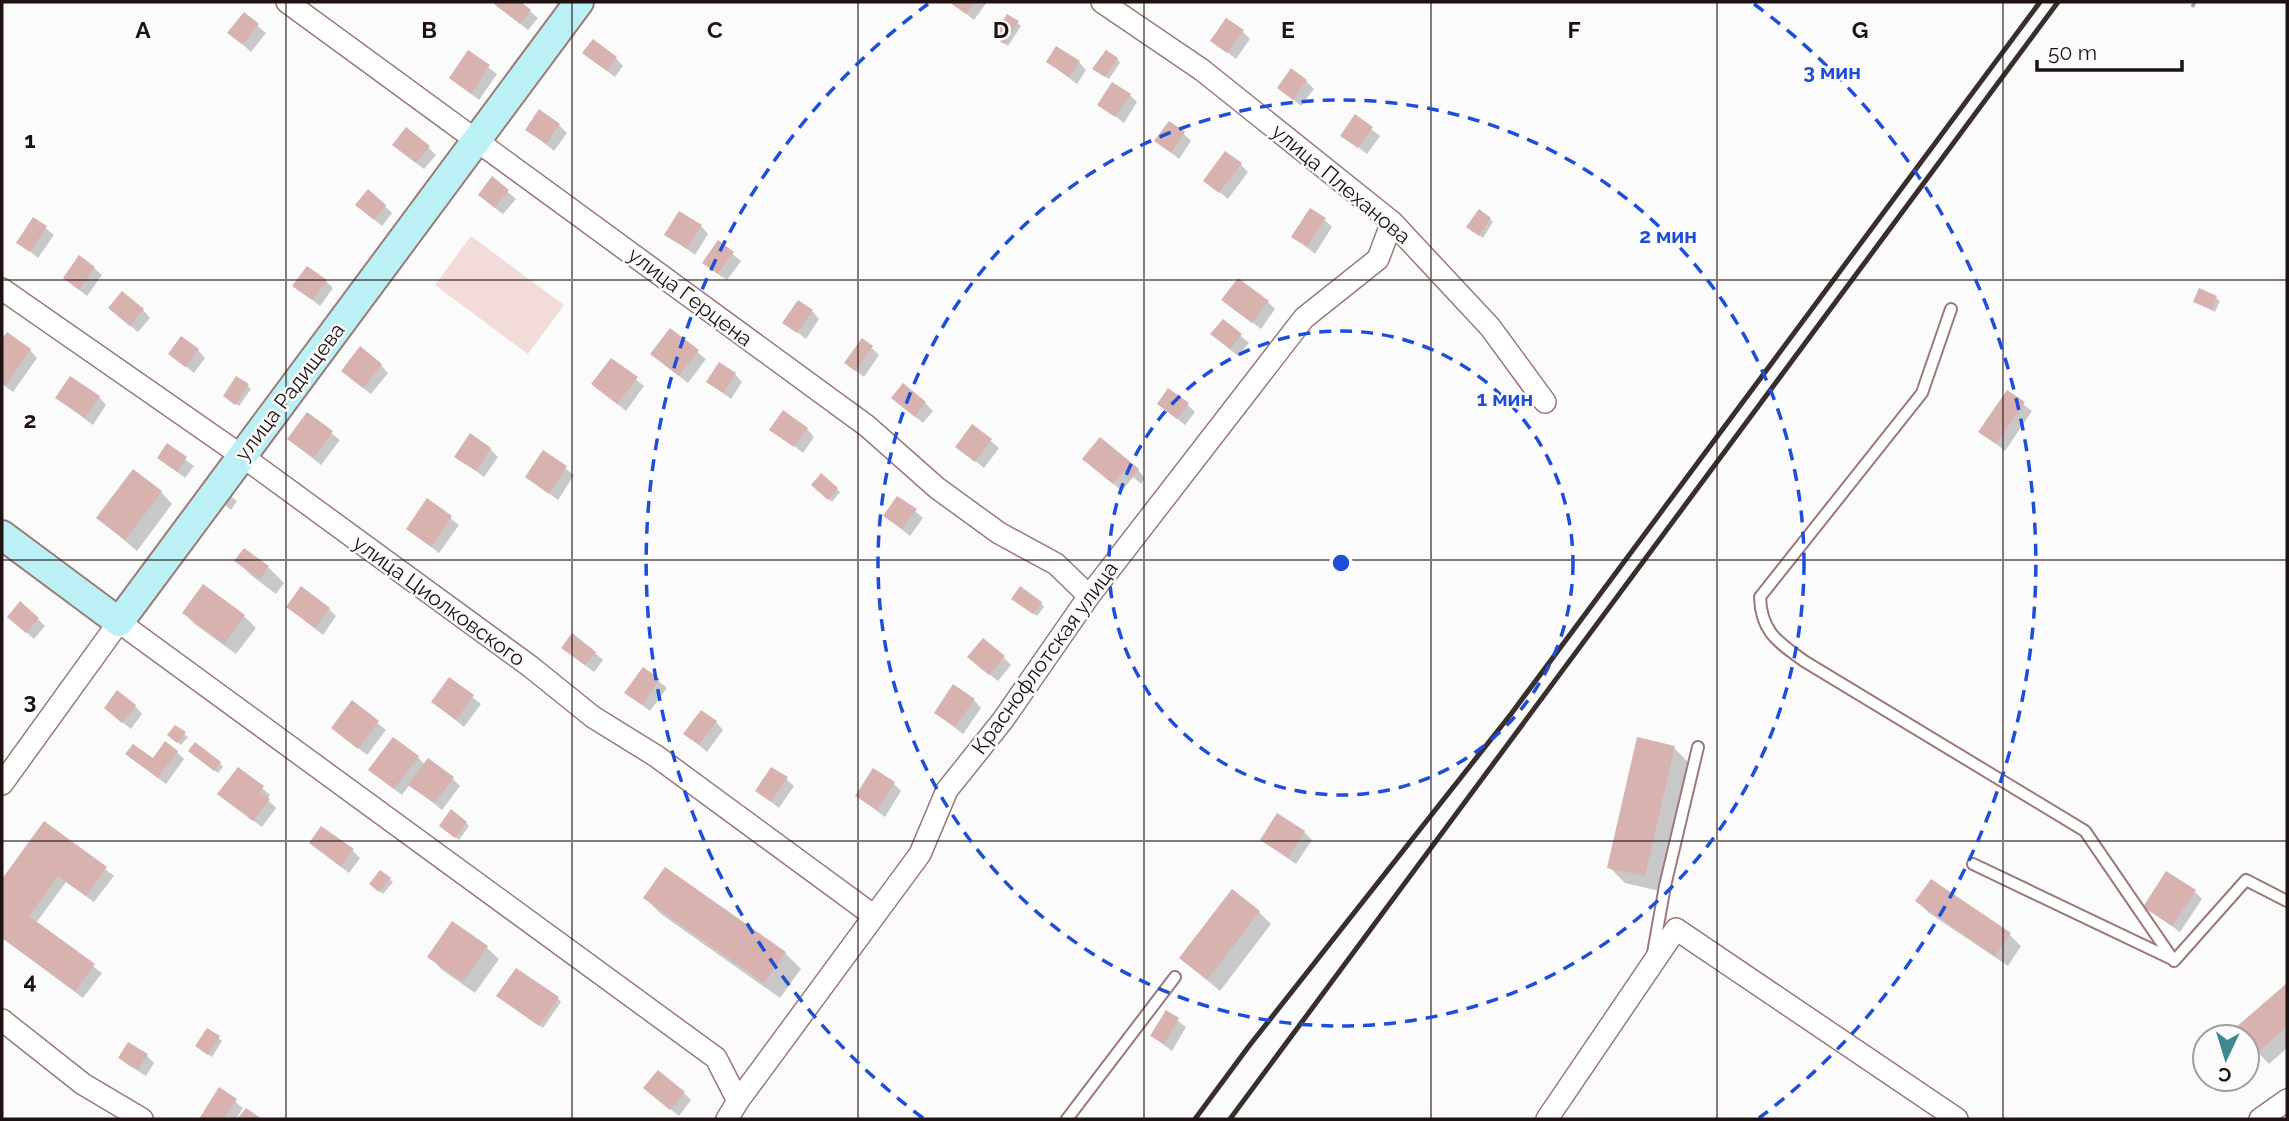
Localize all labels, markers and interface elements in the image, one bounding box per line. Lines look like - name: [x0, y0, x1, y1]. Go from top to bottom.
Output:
- text: A: [135, 16, 151, 43]
- text: B: [421, 16, 437, 43]
- text: C: [707, 16, 723, 43]
- text: D: [993, 16, 1009, 43]
- text: E: [1281, 16, 1295, 43]
- text: F: [1567, 16, 1581, 43]
- text: G: [1852, 16, 1868, 43]
- scale bar: [2037, 28, 2182, 72]
- text: 50 m: [2048, 40, 2097, 65]
- text: 3 мин: [1803, 59, 1861, 84]
- street label: улица Плеханова: [1267, 118, 1416, 249]
- text: 1: [24, 126, 36, 153]
- text: 2 мин: [1639, 223, 1697, 248]
- street label: улица Герцена: [623, 242, 757, 351]
- street label: улица Радищева: [230, 318, 350, 466]
- text: 1 мин: [1477, 386, 1533, 411]
- text: 2: [24, 406, 36, 433]
- street label: улица Циолковского: [348, 530, 530, 671]
- centre of rings: [1329, 551, 1353, 575]
- street label: Краснофлотская улица: [966, 557, 1123, 759]
- text: 3: [24, 687, 36, 714]
- text: 4: [23, 967, 37, 994]
- north arrow: [2191, 1023, 2261, 1093]
- text: С: [2218, 1064, 2232, 1086]

